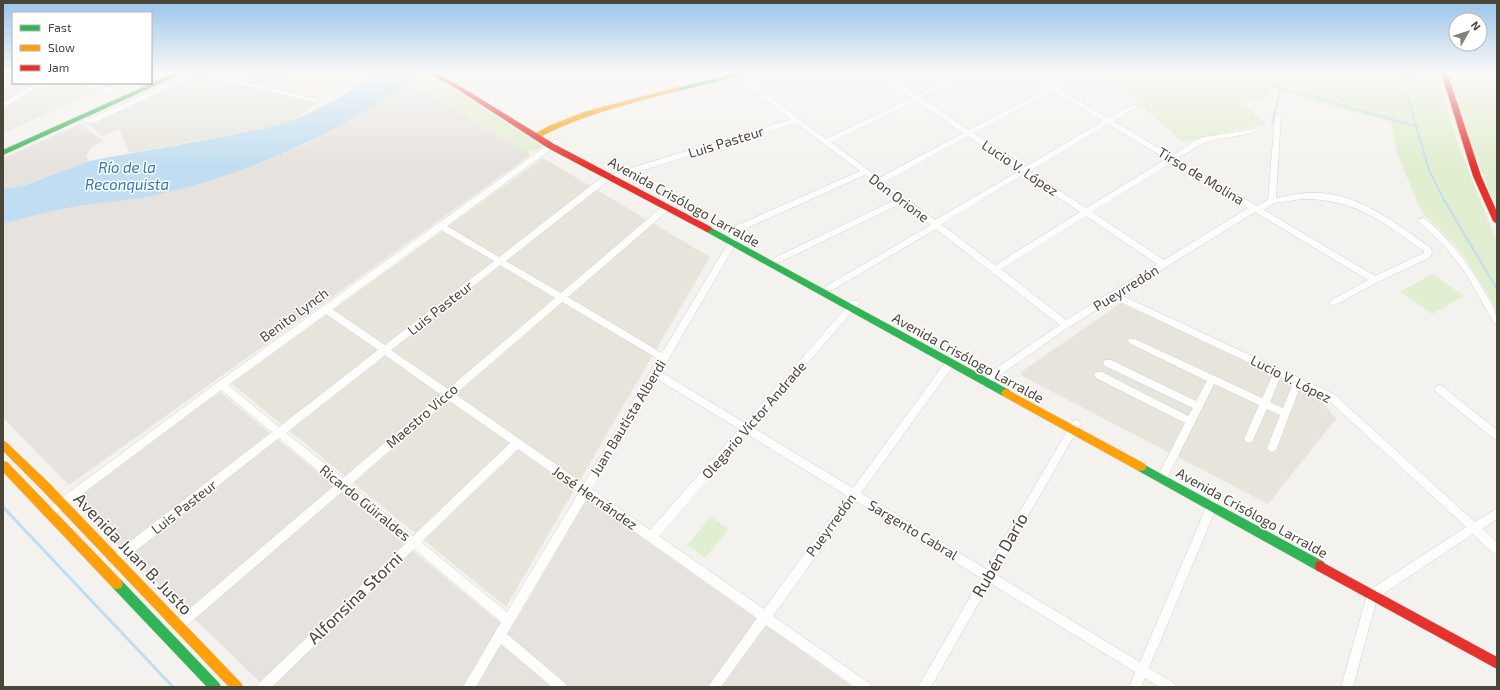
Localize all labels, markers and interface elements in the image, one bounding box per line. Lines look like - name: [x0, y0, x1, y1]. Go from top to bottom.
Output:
- legend: [12, 12, 152, 84]
- north arrow: [1448, 12, 1488, 52]
- text: N: [1469, 18, 1484, 33]
- text: Fast: [48, 20, 72, 34]
- text: Slow: [48, 40, 75, 54]
- text: Jam: [48, 60, 69, 74]
- street label: Luis Pasteur: [686, 122, 766, 161]
- street label: Lucio V. López: [979, 136, 1062, 199]
- street label: Tirso de Molina: [1155, 143, 1248, 208]
- street label: Avenida Crisólogo Larralde: [606, 153, 763, 250]
- water label: Río de la Reconquista: [85, 158, 169, 193]
- street label: Don Orione: [866, 170, 933, 226]
- street label: Pueyrredón: [1090, 261, 1162, 314]
- street label: Luis Pasteur: [404, 277, 476, 338]
- street label: Benito Lynch: [256, 284, 331, 345]
- street label: Avenida Crisólogo Larralde: [890, 309, 1047, 406]
- street label: Lucio V. López: [1248, 351, 1334, 406]
- street label: Juan Bautista Alberdi: [586, 356, 669, 479]
- street label: Olegario Víctor Andrade: [698, 357, 809, 482]
- street label: Maestro Vicco: [382, 380, 461, 451]
- street label: Ricardo Güiraldes: [317, 461, 414, 544]
- street label: José Hernández: [550, 462, 641, 533]
- street label: Avenida Crisólogo Larralde: [1174, 464, 1331, 561]
- street label: Luis Pasteur: [148, 476, 220, 537]
- street label: Avenida Juan B. Justo: [70, 488, 197, 618]
- street label: Pueyrredón: [802, 490, 859, 560]
- street label: Sargento Cabral: [865, 496, 962, 564]
- street label: Rubén Darío: [967, 509, 1031, 600]
- street label: Alfonsina Storni: [303, 547, 406, 647]

